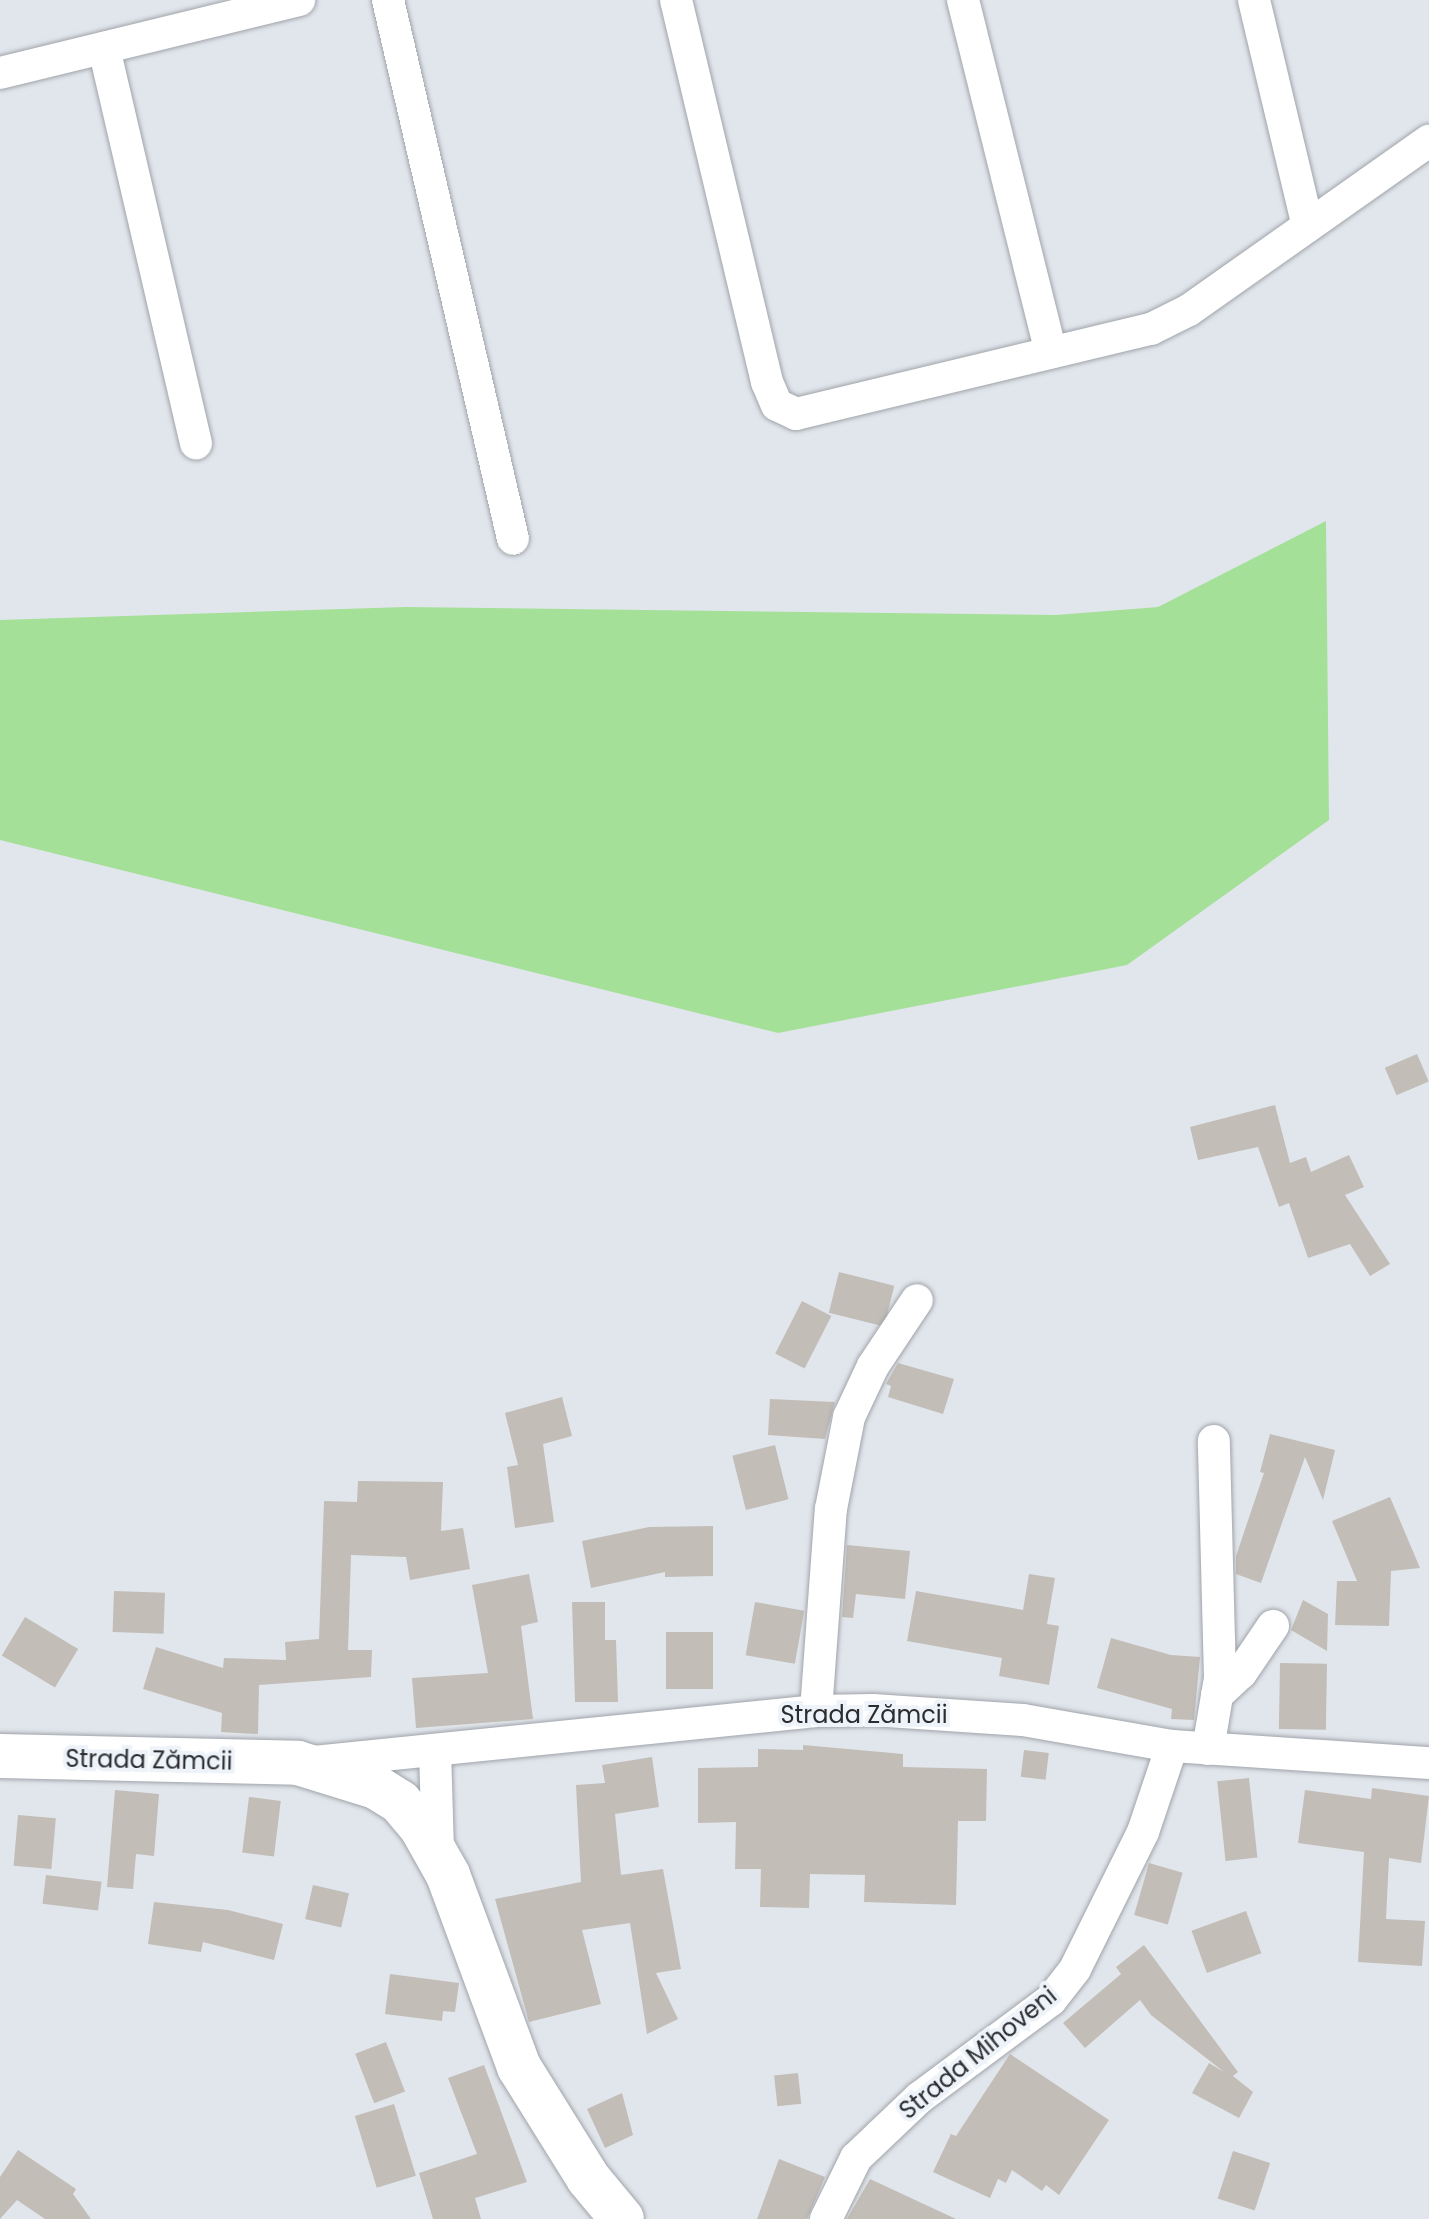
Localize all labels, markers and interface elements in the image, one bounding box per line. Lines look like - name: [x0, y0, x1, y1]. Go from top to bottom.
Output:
- street label: Strada Zămcii: [780, 1701, 948, 1729]
- street label: Strada Zămcii: [65, 1744, 233, 1776]
- street label: Strada Mihoveni: [894, 1981, 1062, 2125]

